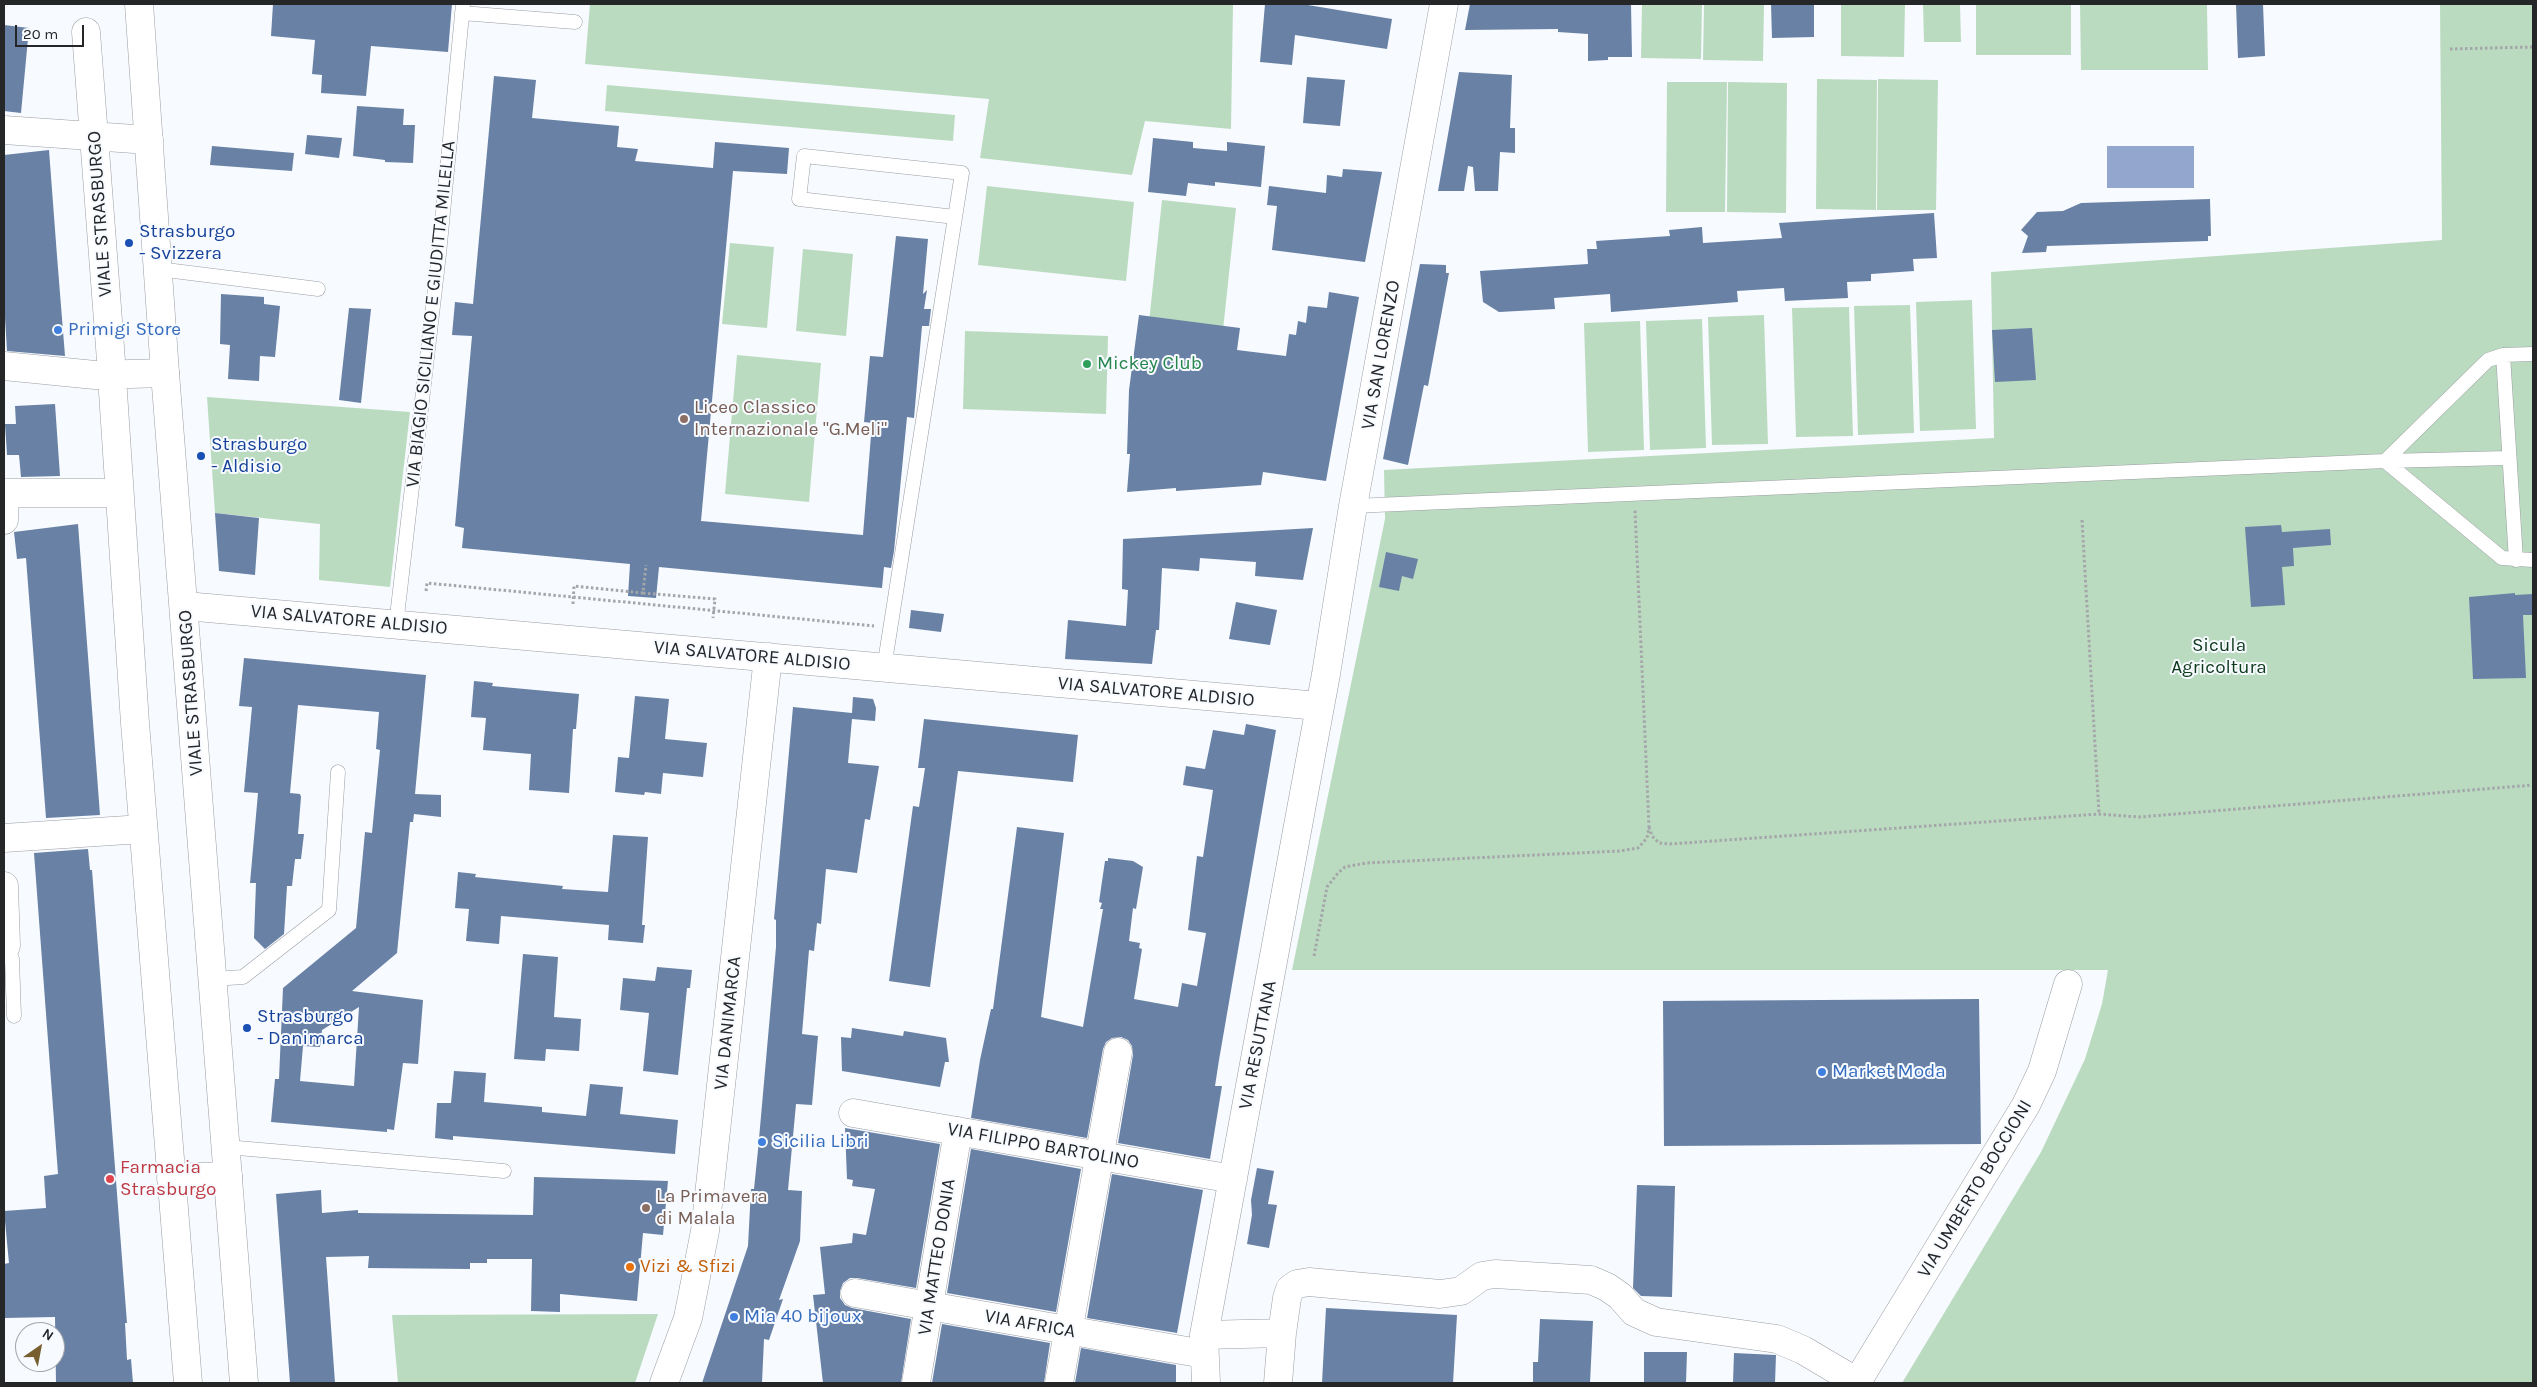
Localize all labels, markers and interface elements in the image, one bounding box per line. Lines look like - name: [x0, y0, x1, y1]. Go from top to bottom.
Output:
- scale bar: [18, 15, 86, 47]
- text: 20 m: [23, 25, 58, 43]
- street label: VIALE STRASBURGO: [83, 130, 117, 298]
- street label: VIA BIAGIO SICILIANO E GIUDITTA MILELLA: [401, 139, 461, 489]
- place label: Strasburgo - Svizzera: [139, 221, 235, 265]
- marker: Strasburgo - Svizzera: [123, 237, 135, 249]
- street label: VIA SAN LORENZO: [1357, 279, 1405, 431]
- place label: Primigi Store: [68, 319, 181, 341]
- marker: Primigi Store: [52, 324, 64, 336]
- place label: Mickey Club: [1097, 353, 1202, 375]
- marker: Mickey Club: [1081, 358, 1093, 370]
- place label: Liceo Classico Internazionale "G.Meli": [694, 397, 887, 441]
- marker: Liceo Classico Internazionale "G.Meli": [678, 413, 690, 425]
- place label: Strasburgo - Aldisio: [211, 434, 307, 478]
- marker: Strasburgo - Aldisio: [195, 450, 207, 462]
- street label: VIA SALVATORE ALDISIO: [250, 600, 448, 640]
- street label: VIALE STRASBURGO: [174, 609, 208, 777]
- park label: Sicula Agricoltura: [2171, 635, 2267, 679]
- street label: VIA SALVATORE ALDISIO: [653, 636, 851, 676]
- street label: VIA SALVATORE ALDISIO: [1057, 672, 1255, 712]
- street label: VIA DANIMARCA: [710, 955, 746, 1091]
- street label: VIA RESUTTANA: [1234, 979, 1282, 1111]
- place label: Strasburgo - Danimarca: [257, 1006, 364, 1050]
- marker: Strasburgo - Danimarca: [241, 1022, 253, 1034]
- place label: Market Moda: [1832, 1061, 1946, 1083]
- marker: Market Moda: [1816, 1066, 1828, 1078]
- street label: VIA UMBERTO BOCCIONI: [1913, 1096, 2037, 1282]
- street label: VIA FILIPPO BARTOLINO: [945, 1118, 1141, 1174]
- place label: Sicilia Libri: [772, 1131, 869, 1153]
- marker: Sicilia Libri: [756, 1136, 768, 1148]
- place label: Farmacia Strasburgo: [120, 1157, 216, 1201]
- marker: Farmacia Strasburgo: [104, 1173, 116, 1185]
- street label: VIA MATTEO DONIA: [913, 1177, 961, 1337]
- place label: La Primavera di Malala: [656, 1186, 768, 1230]
- marker: La Primavera di Malala: [640, 1202, 652, 1214]
- place label: Vizi & Sfizi: [640, 1256, 736, 1278]
- marker: Vizi & Sfizi: [624, 1261, 636, 1273]
- street label: VIA AFRICA: [983, 1305, 1077, 1343]
- place label: Mia 40 bijoux: [744, 1306, 862, 1328]
- marker: Mia 40 bijoux: [728, 1311, 740, 1323]
- north arrow: [15, 1322, 65, 1372]
- text: N: [39, 1325, 57, 1345]

